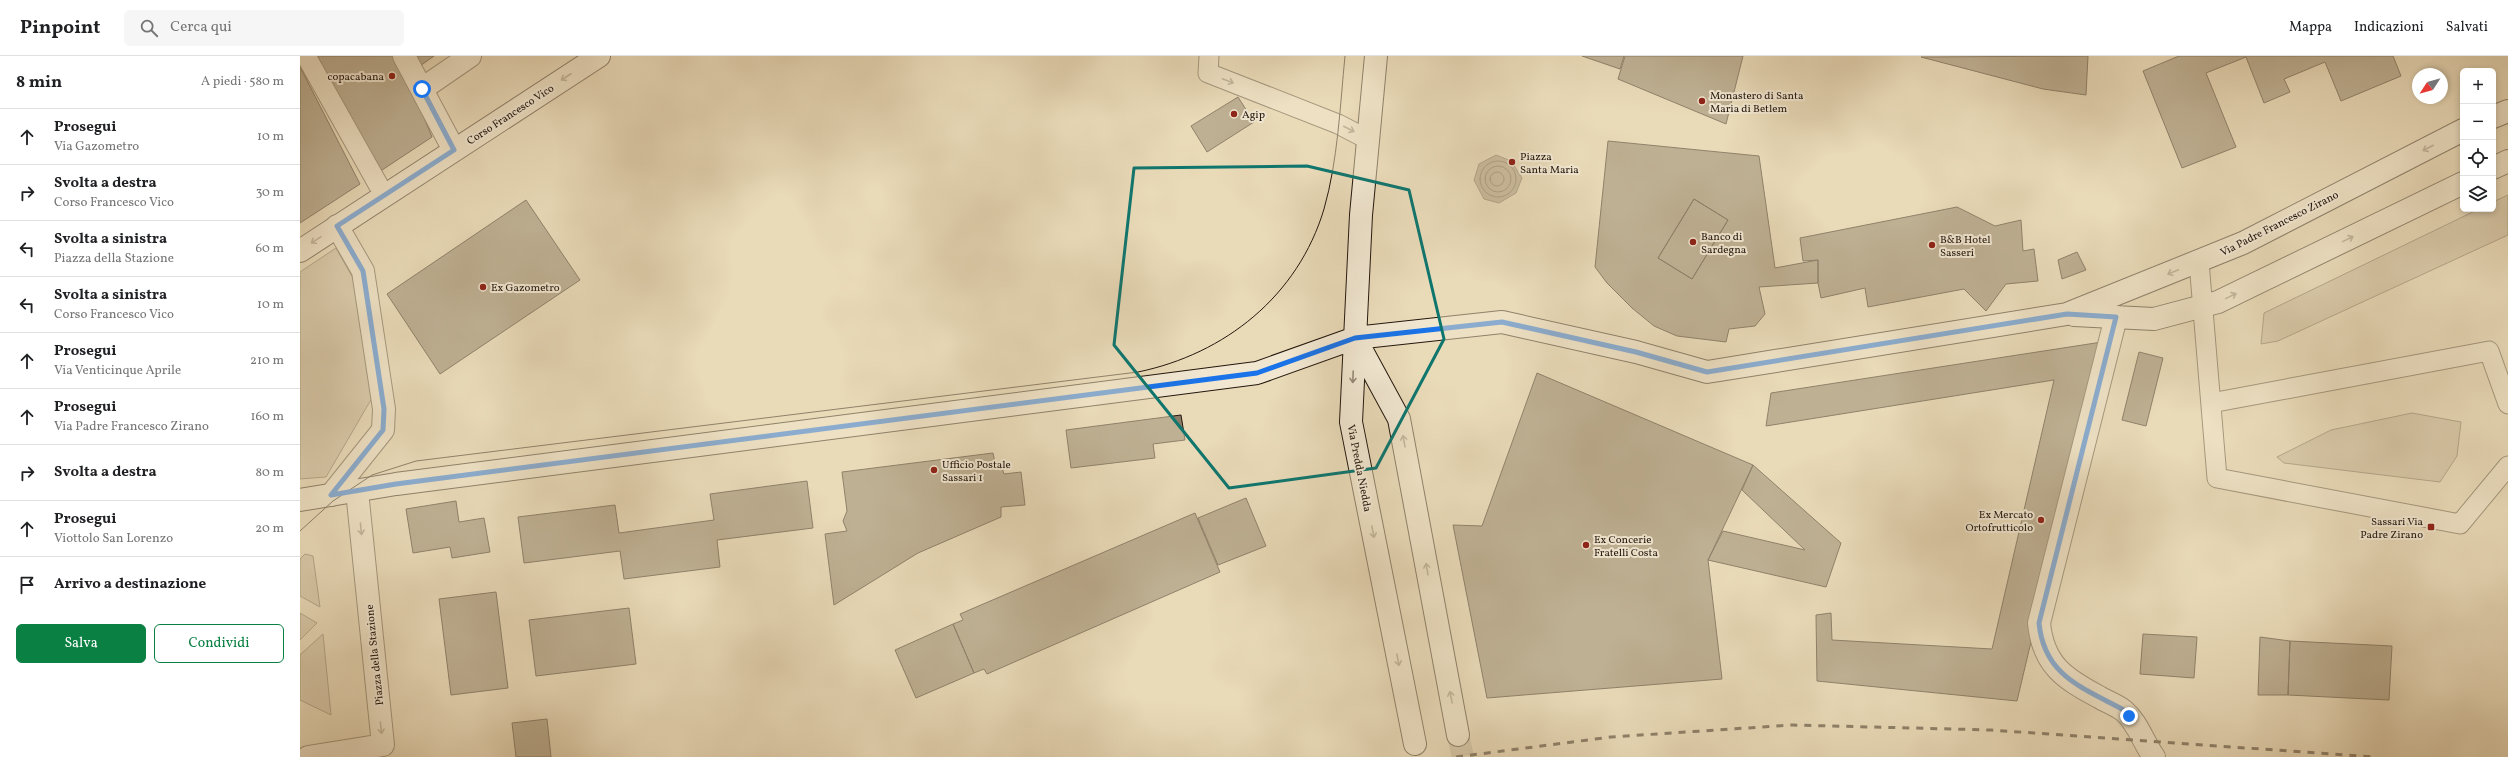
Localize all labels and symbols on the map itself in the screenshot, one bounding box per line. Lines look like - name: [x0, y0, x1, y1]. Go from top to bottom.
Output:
- north arrow: [2412, 68, 2448, 104]
- place label: copacabana: [328, 70, 385, 85]
- marker: copacabana: [387, 71, 397, 81]
- one-way arrow: [561, 73, 572, 81]
- one-way arrow: [1222, 77, 1234, 85]
- route start: [413, 80, 431, 98]
- street label: Corso Francesco Vico: [464, 81, 558, 149]
- place label: Monastero di Santa Maria di Betlem: [1710, 89, 1804, 117]
- marker: Monastero di Santa Maria di Betlem: [1697, 96, 1707, 106]
- place label: Agip: [1242, 108, 1265, 123]
- marker: Agip: [1229, 109, 1239, 119]
- one-way arrow: [1343, 126, 1355, 133]
- one-way arrow: [2422, 145, 2434, 152]
- place label: Piazza Santa Maria: [1520, 150, 1579, 178]
- marker: Piazza Santa Maria: [1507, 157, 1517, 167]
- street label: Via Padre Francesco Zirano: [2218, 188, 2342, 261]
- place label: Banco di Sardegna: [1701, 230, 1747, 258]
- place label: B&B Hotel Sasseri: [1940, 233, 1990, 261]
- one-way arrow: [2342, 235, 2354, 242]
- one-way arrow: [311, 236, 322, 244]
- marker: Banco di Sardegna: [1688, 237, 1698, 247]
- marker: B&B Hotel Sasseri: [1927, 240, 1937, 250]
- one-way arrow: [2168, 269, 2180, 277]
- place label: Ex Gazometro: [491, 281, 560, 296]
- marker: Ex Gazometro: [478, 282, 488, 292]
- one-way arrow: [2225, 292, 2237, 299]
- one-way arrow: [1349, 370, 1357, 383]
- street label: Via Predda Niedda: [1343, 423, 1374, 514]
- one-way arrow: [1399, 435, 1407, 448]
- place label: Ufficio Postale Sassari 1: [942, 458, 1011, 486]
- marker: Ufficio Postale Sassari 1: [929, 465, 939, 475]
- place label: Ex Mercato Ortofrutticolo: [1965, 508, 2033, 536]
- marker: Ex Mercato Ortofrutticolo: [2036, 515, 2046, 525]
- place label: Sassari Via Padre Zirano: [2360, 515, 2424, 543]
- one-way arrow: [357, 522, 364, 535]
- marker: Sassari Via Padre Zirano: [2426, 522, 2436, 532]
- one-way arrow: [1369, 526, 1377, 539]
- place label: Ex Concerie Fratelli Costa: [1594, 533, 1658, 561]
- marker: Ex Concerie Fratelli Costa: [1581, 540, 1591, 550]
- one-way arrow: [1423, 563, 1431, 576]
- street label: Piazza della Stazione: [363, 604, 388, 706]
- one-way arrow: [1394, 653, 1402, 666]
- one-way arrow: [1447, 690, 1455, 703]
- route end: [2120, 707, 2138, 725]
- one-way arrow: [377, 721, 385, 734]

